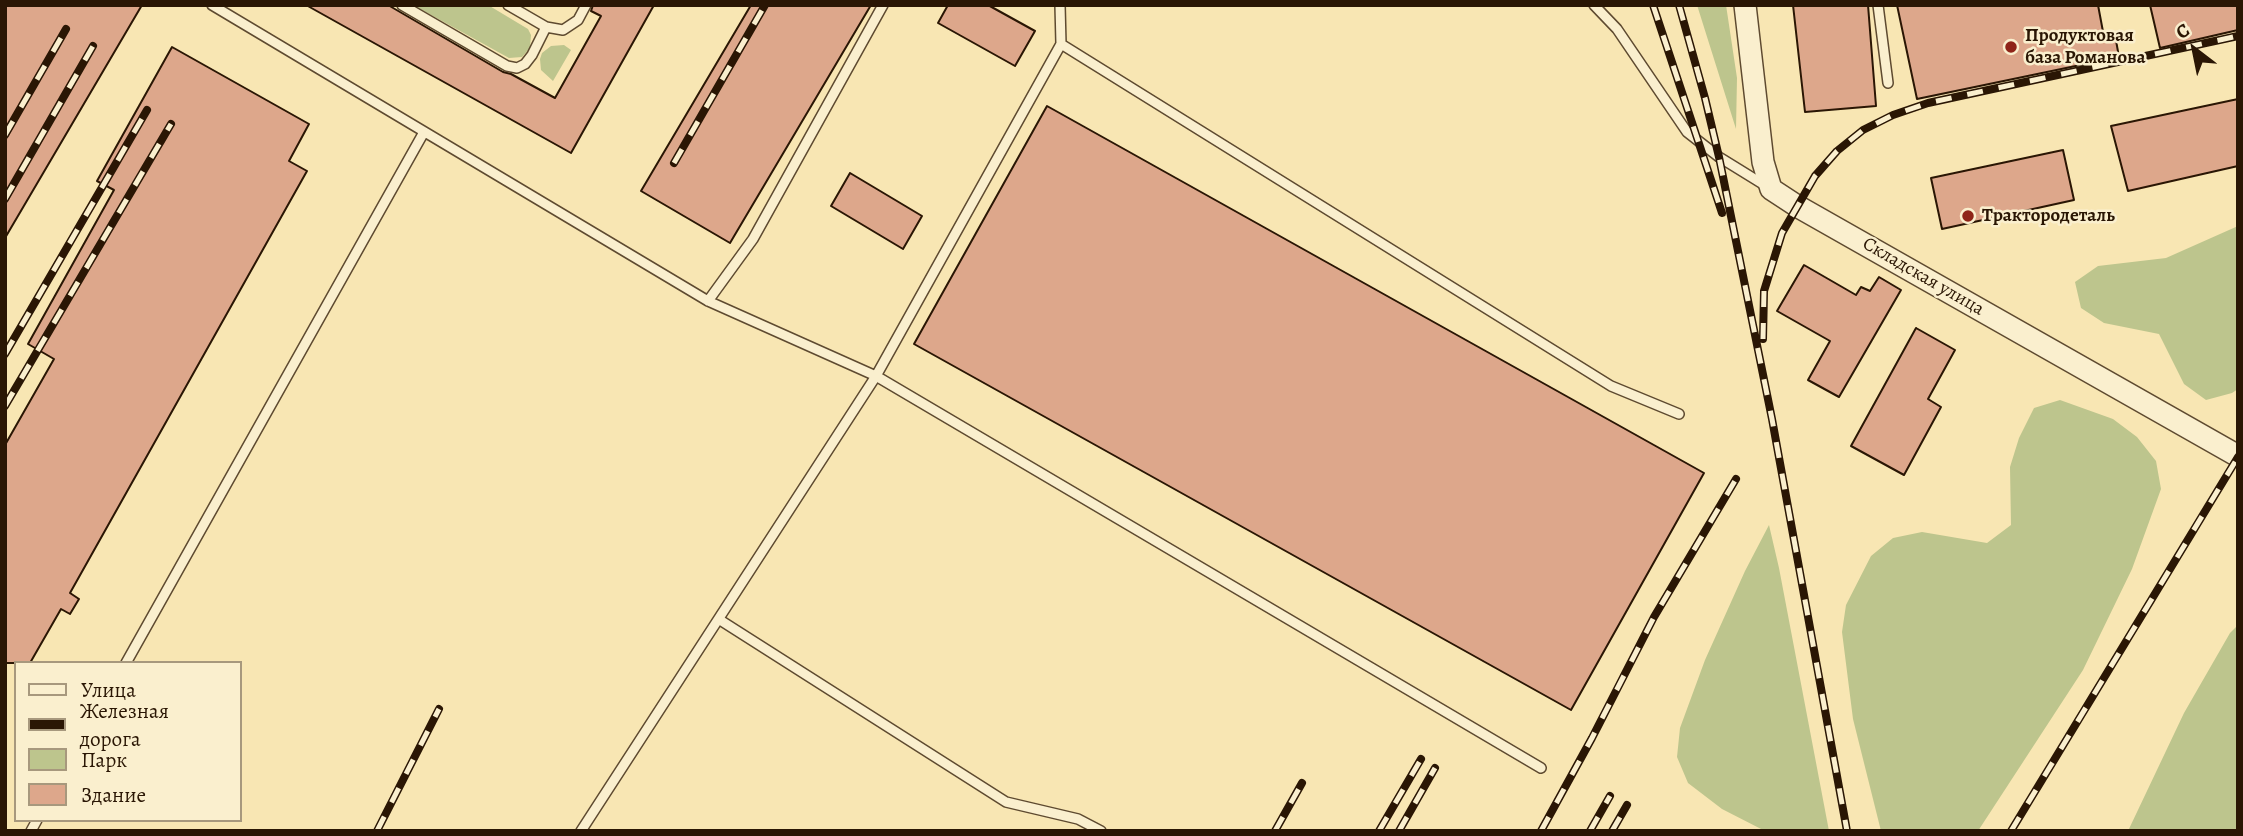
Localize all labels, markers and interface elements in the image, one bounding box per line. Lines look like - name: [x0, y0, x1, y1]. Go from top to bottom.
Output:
- north arrow: [2159, 14, 2229, 84]
- text: С: [2171, 17, 2195, 45]
- place label: Продуктовая база Романова: [2025, 25, 2145, 69]
- marker: Продуктовая база Романова: [2003, 39, 2019, 55]
- place label: Трактородеталь: [1982, 205, 2115, 227]
- marker: Трактородеталь: [1960, 208, 1976, 224]
- street label: Складская улица: [1858, 233, 1988, 321]
- legend: [14, 661, 242, 822]
- text: Улица: [81, 676, 136, 704]
- text: Железная дорога: [80, 697, 169, 753]
- text: Парк: [81, 746, 127, 774]
- text: Здание: [81, 781, 146, 809]

